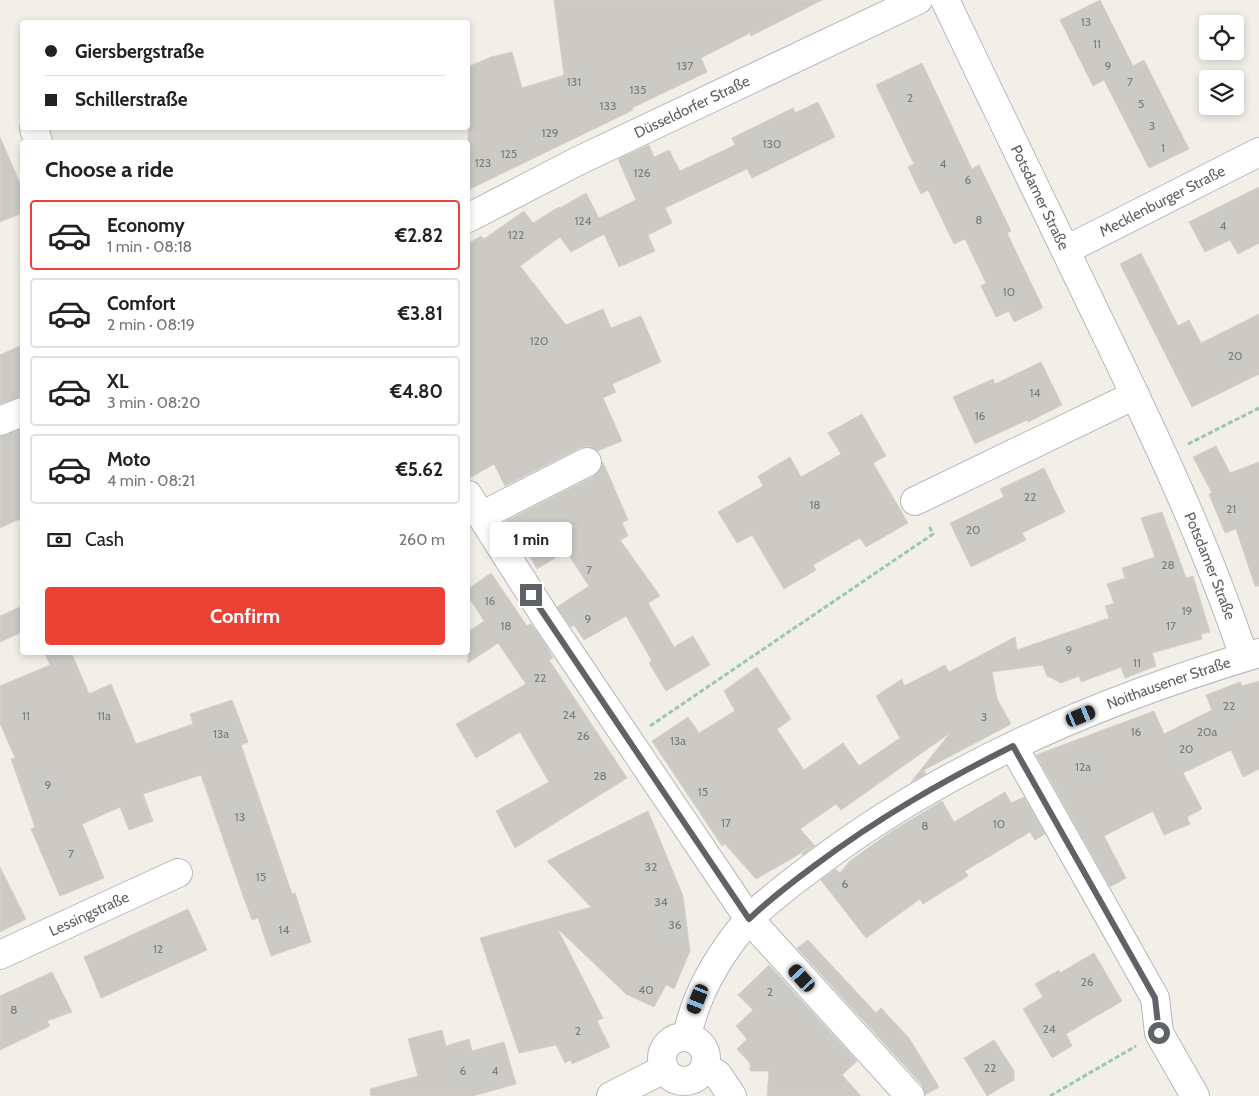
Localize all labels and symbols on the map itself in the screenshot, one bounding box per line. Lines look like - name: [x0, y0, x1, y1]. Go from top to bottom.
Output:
- house number: 13: [1081, 14, 1091, 29]
- house number: 11: [1093, 36, 1101, 51]
- house number: 137: [677, 58, 693, 73]
- house number: 9: [1105, 58, 1112, 73]
- street label: Düsseldorfer Straße: [631, 72, 753, 142]
- house number: 131: [567, 74, 581, 89]
- house number: 7: [1127, 74, 1133, 89]
- house number: 135: [630, 82, 646, 97]
- house number: 2: [907, 90, 913, 105]
- house number: 5: [1138, 96, 1144, 111]
- house number: 133: [600, 98, 616, 113]
- house number: 3: [1149, 118, 1155, 133]
- house number: 129: [541, 125, 559, 140]
- house number: 130: [763, 136, 781, 151]
- house number: 1: [1161, 140, 1165, 155]
- street label: Potsdamer Straße: [1007, 142, 1073, 253]
- house number: 125: [501, 146, 517, 161]
- house number: 123: [475, 155, 491, 170]
- house number: 4: [940, 156, 947, 171]
- street label: Mecklenburger Straße: [1096, 162, 1228, 241]
- house number: 126: [633, 165, 651, 180]
- house number: 6: [965, 172, 972, 187]
- house number: 8: [975, 212, 983, 227]
- house number: 124: [574, 213, 592, 228]
- house number: 4: [1220, 218, 1227, 233]
- house number: 122: [508, 227, 524, 242]
- house number: 10: [1003, 284, 1015, 299]
- house number: 120: [530, 333, 548, 348]
- house number: 20: [1228, 348, 1242, 363]
- house number: 14: [1030, 385, 1040, 400]
- house number: 16: [975, 408, 986, 423]
- house number: 22: [1024, 489, 1036, 504]
- house number: 18: [809, 497, 821, 512]
- house number: 21: [1226, 501, 1236, 516]
- street label: Potsdamer Straße: [1180, 509, 1239, 622]
- callout: 1 min: [490, 522, 572, 558]
- house number: 20: [966, 522, 980, 537]
- house number: 28: [1161, 557, 1175, 572]
- house number: 7: [586, 562, 592, 577]
- route end: [520, 584, 542, 606]
- house number: 16: [485, 593, 496, 608]
- house number: 19: [1182, 603, 1193, 618]
- house number: 9: [585, 611, 592, 626]
- house number: 18: [500, 618, 512, 633]
- house number: 17: [1166, 618, 1176, 633]
- house number: 9: [1066, 642, 1073, 657]
- street label: Noithausener Straße: [1104, 653, 1233, 713]
- house number: 11: [1133, 655, 1141, 670]
- house number: 22: [534, 670, 546, 685]
- house number: 22: [1223, 698, 1235, 713]
- car: [1064, 703, 1097, 729]
- house number: 24: [562, 707, 576, 722]
- house number: 11: [22, 708, 30, 723]
- house number: 11a: [97, 708, 111, 723]
- house number: 3: [981, 709, 987, 724]
- house number: 16: [1131, 724, 1142, 739]
- house number: 20a: [1197, 724, 1217, 739]
- house number: 13a: [213, 726, 229, 741]
- house number: 26: [576, 728, 590, 743]
- house number: 13a: [670, 733, 686, 748]
- house number: 20: [1179, 741, 1193, 756]
- house number: 12a: [1075, 759, 1091, 774]
- house number: 28: [593, 768, 607, 783]
- house number: 9: [45, 777, 52, 792]
- house number: 15: [698, 784, 708, 799]
- house number: 13: [235, 809, 245, 824]
- house number: 17: [721, 815, 731, 830]
- house number: 10: [993, 816, 1005, 831]
- house number: 8: [921, 818, 929, 833]
- house number: 7: [68, 846, 74, 861]
- house number: 32: [645, 859, 657, 874]
- house number: 15: [256, 869, 266, 884]
- house number: 6: [842, 876, 849, 891]
- street label: Lessingstraße: [46, 888, 132, 940]
- house number: 34: [654, 894, 668, 909]
- house number: 36: [668, 917, 682, 932]
- house number: 14: [279, 922, 289, 937]
- house number: 12: [153, 941, 163, 956]
- car: [786, 962, 817, 994]
- house number: 26: [1080, 974, 1094, 989]
- house number: 40: [638, 982, 654, 997]
- car: [685, 982, 710, 1016]
- house number: 2: [767, 984, 773, 999]
- house number: 8: [10, 1002, 18, 1017]
- house number: 24: [1042, 1021, 1056, 1036]
- route start: [1148, 1022, 1170, 1044]
- house number: 2: [575, 1023, 581, 1038]
- house number: 22: [984, 1060, 996, 1075]
- house number: 6: [460, 1063, 467, 1078]
- house number: 4: [492, 1063, 499, 1078]

